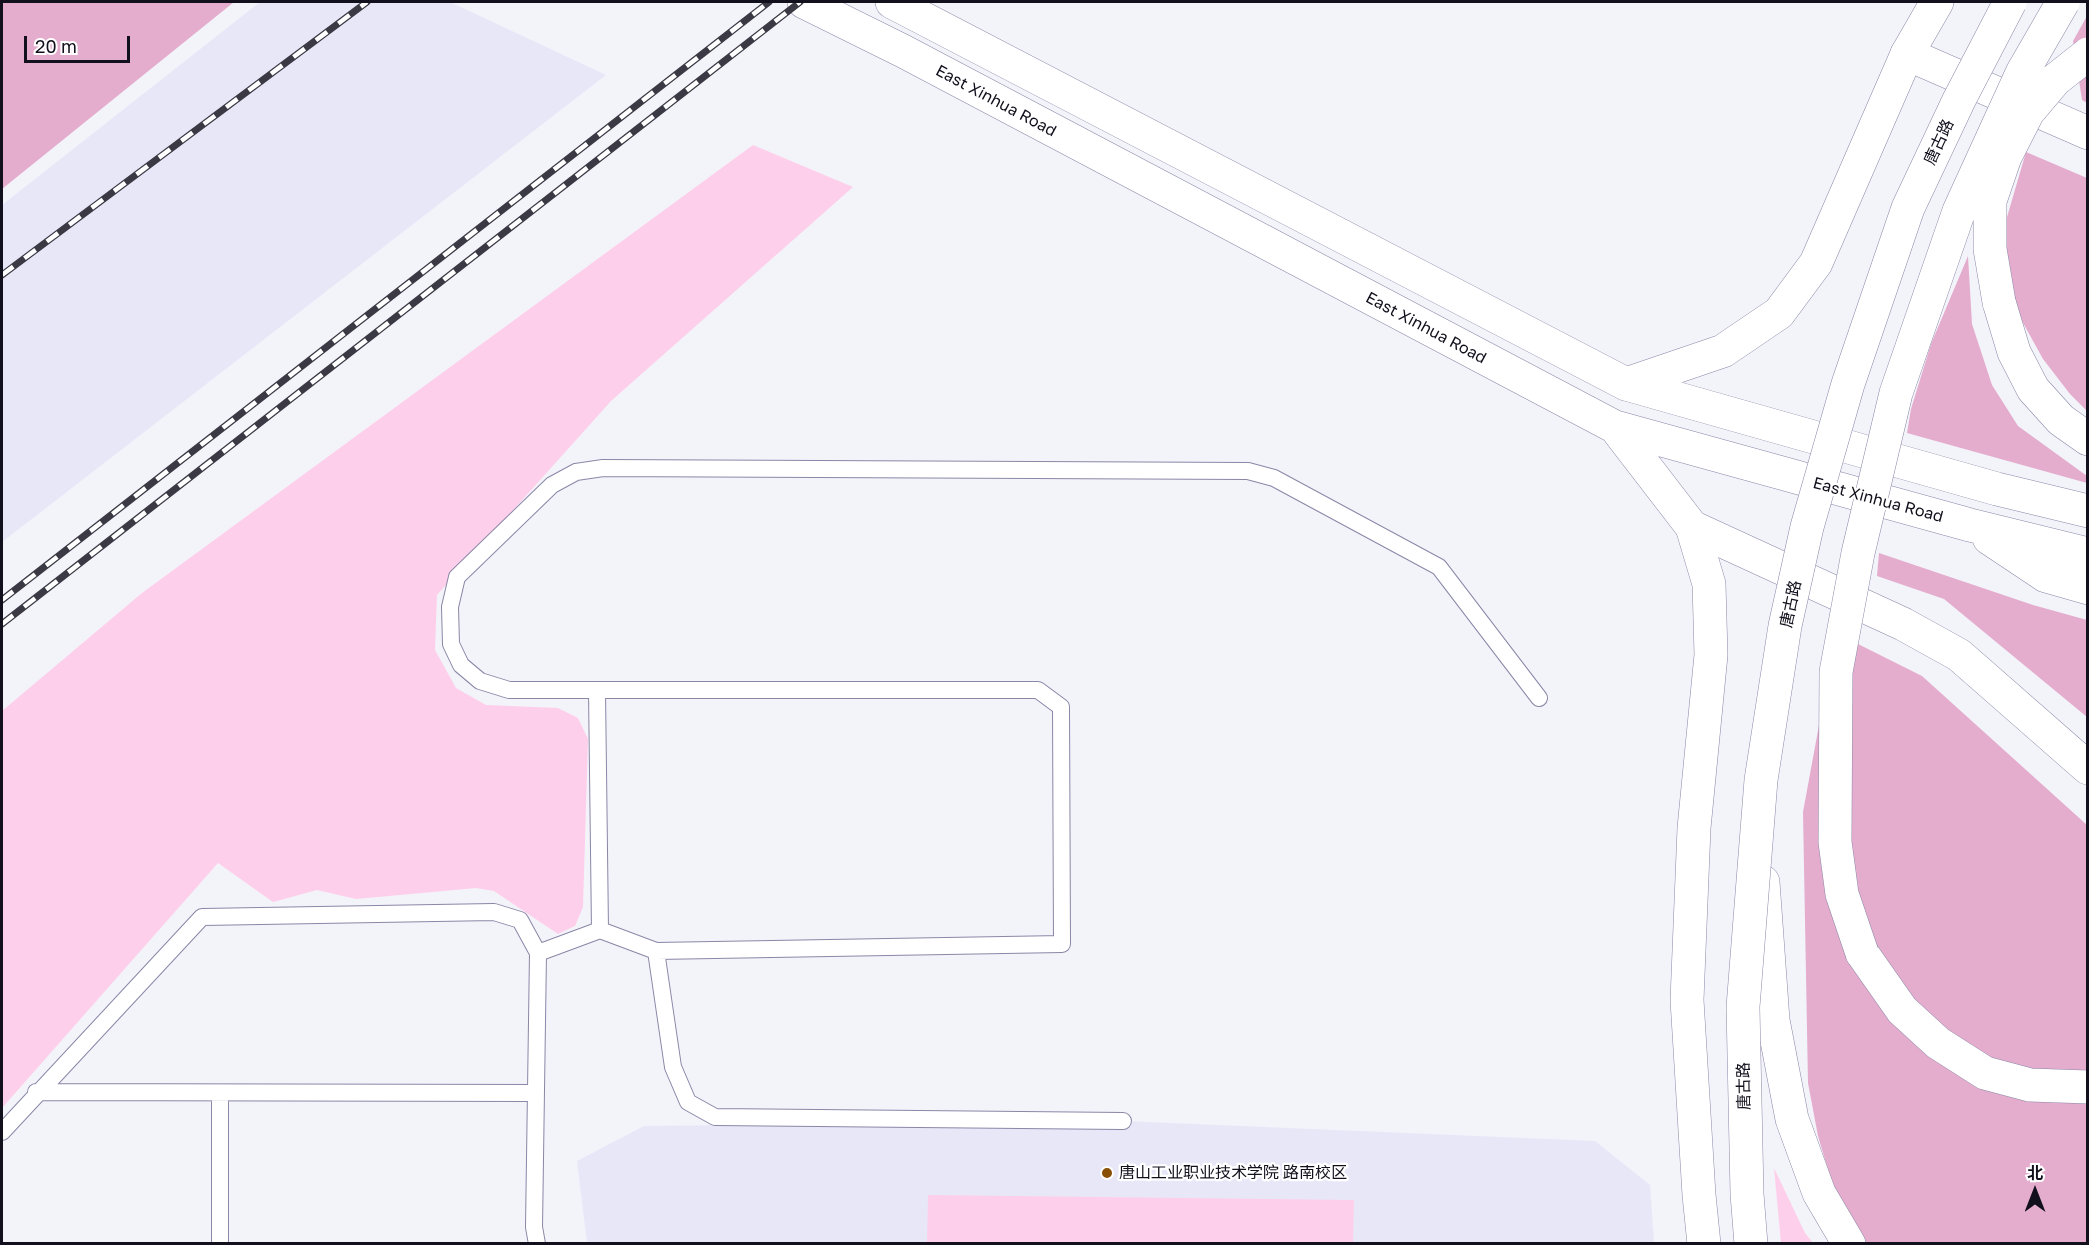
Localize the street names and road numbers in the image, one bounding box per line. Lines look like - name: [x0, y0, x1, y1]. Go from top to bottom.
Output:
- street label: East Xinhua Road: [932, 61, 1060, 141]
- street label: 唐古路: [1920, 116, 1958, 168]
- street label: East Xinhua Road: [1362, 288, 1490, 368]
- street label: East Xinhua Road: [1811, 473, 1945, 527]
- street label: 唐古路: [1777, 579, 1805, 629]
- street label: 唐古路: [1734, 1062, 1754, 1110]

